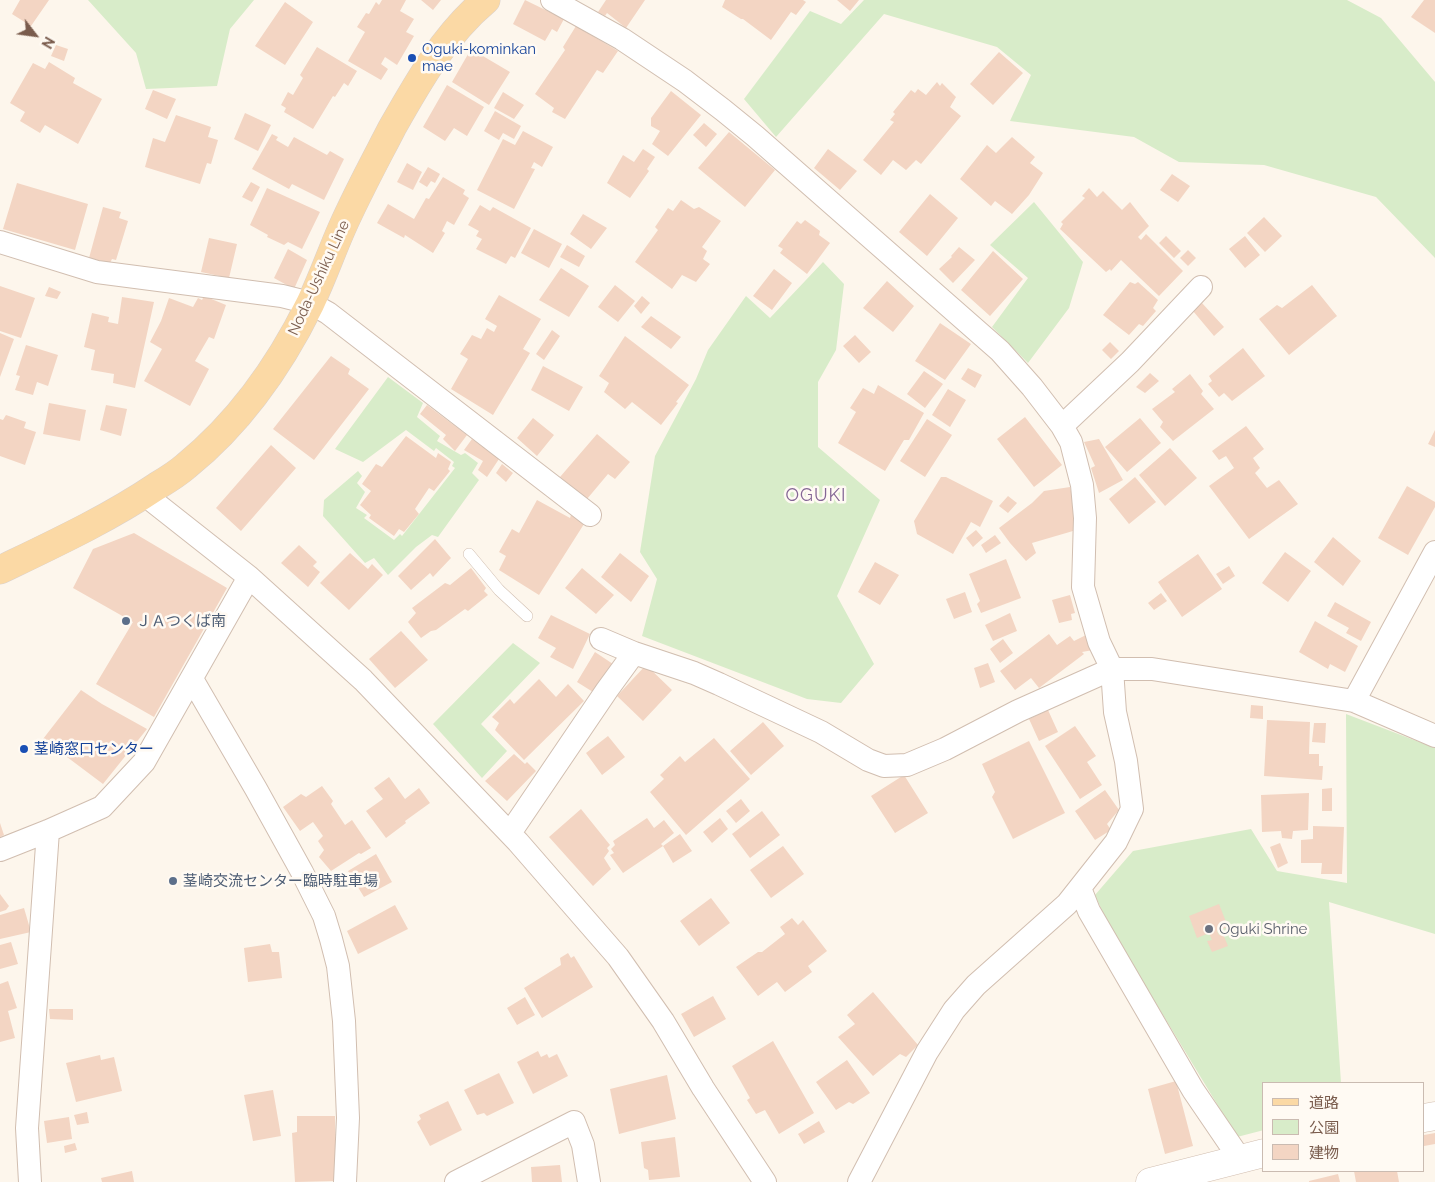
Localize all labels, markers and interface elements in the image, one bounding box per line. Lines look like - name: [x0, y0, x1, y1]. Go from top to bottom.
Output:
- north arrow: [10, 10, 60, 60]
- text: N: [38, 34, 58, 51]
- place label: Oguki-kominkan mae: [422, 40, 536, 75]
- marker: Oguki-kominkan mae: [406, 52, 418, 64]
- street label: Noda-Ushiku Line: [284, 218, 354, 338]
- district label: OGUKI: [785, 485, 847, 507]
- place label: ＪＡつくば南: [136, 612, 226, 630]
- marker: ＪＡつくば南: [120, 615, 132, 627]
- place label: 茎崎窓口センター: [34, 740, 154, 758]
- marker: 茎崎窓口センター: [18, 743, 30, 755]
- place label: 茎崎交流センター臨時駐車場: [183, 872, 378, 890]
- marker: 茎崎交流センター臨時駐車場: [167, 875, 179, 887]
- place label: Oguki Shrine: [1219, 920, 1307, 938]
- marker: Oguki Shrine: [1203, 923, 1215, 935]
- legend: [1262, 1082, 1425, 1172]
- text: 道路: [1309, 1094, 1339, 1112]
- text: 公園: [1309, 1119, 1339, 1137]
- text: 建物: [1309, 1144, 1339, 1162]

